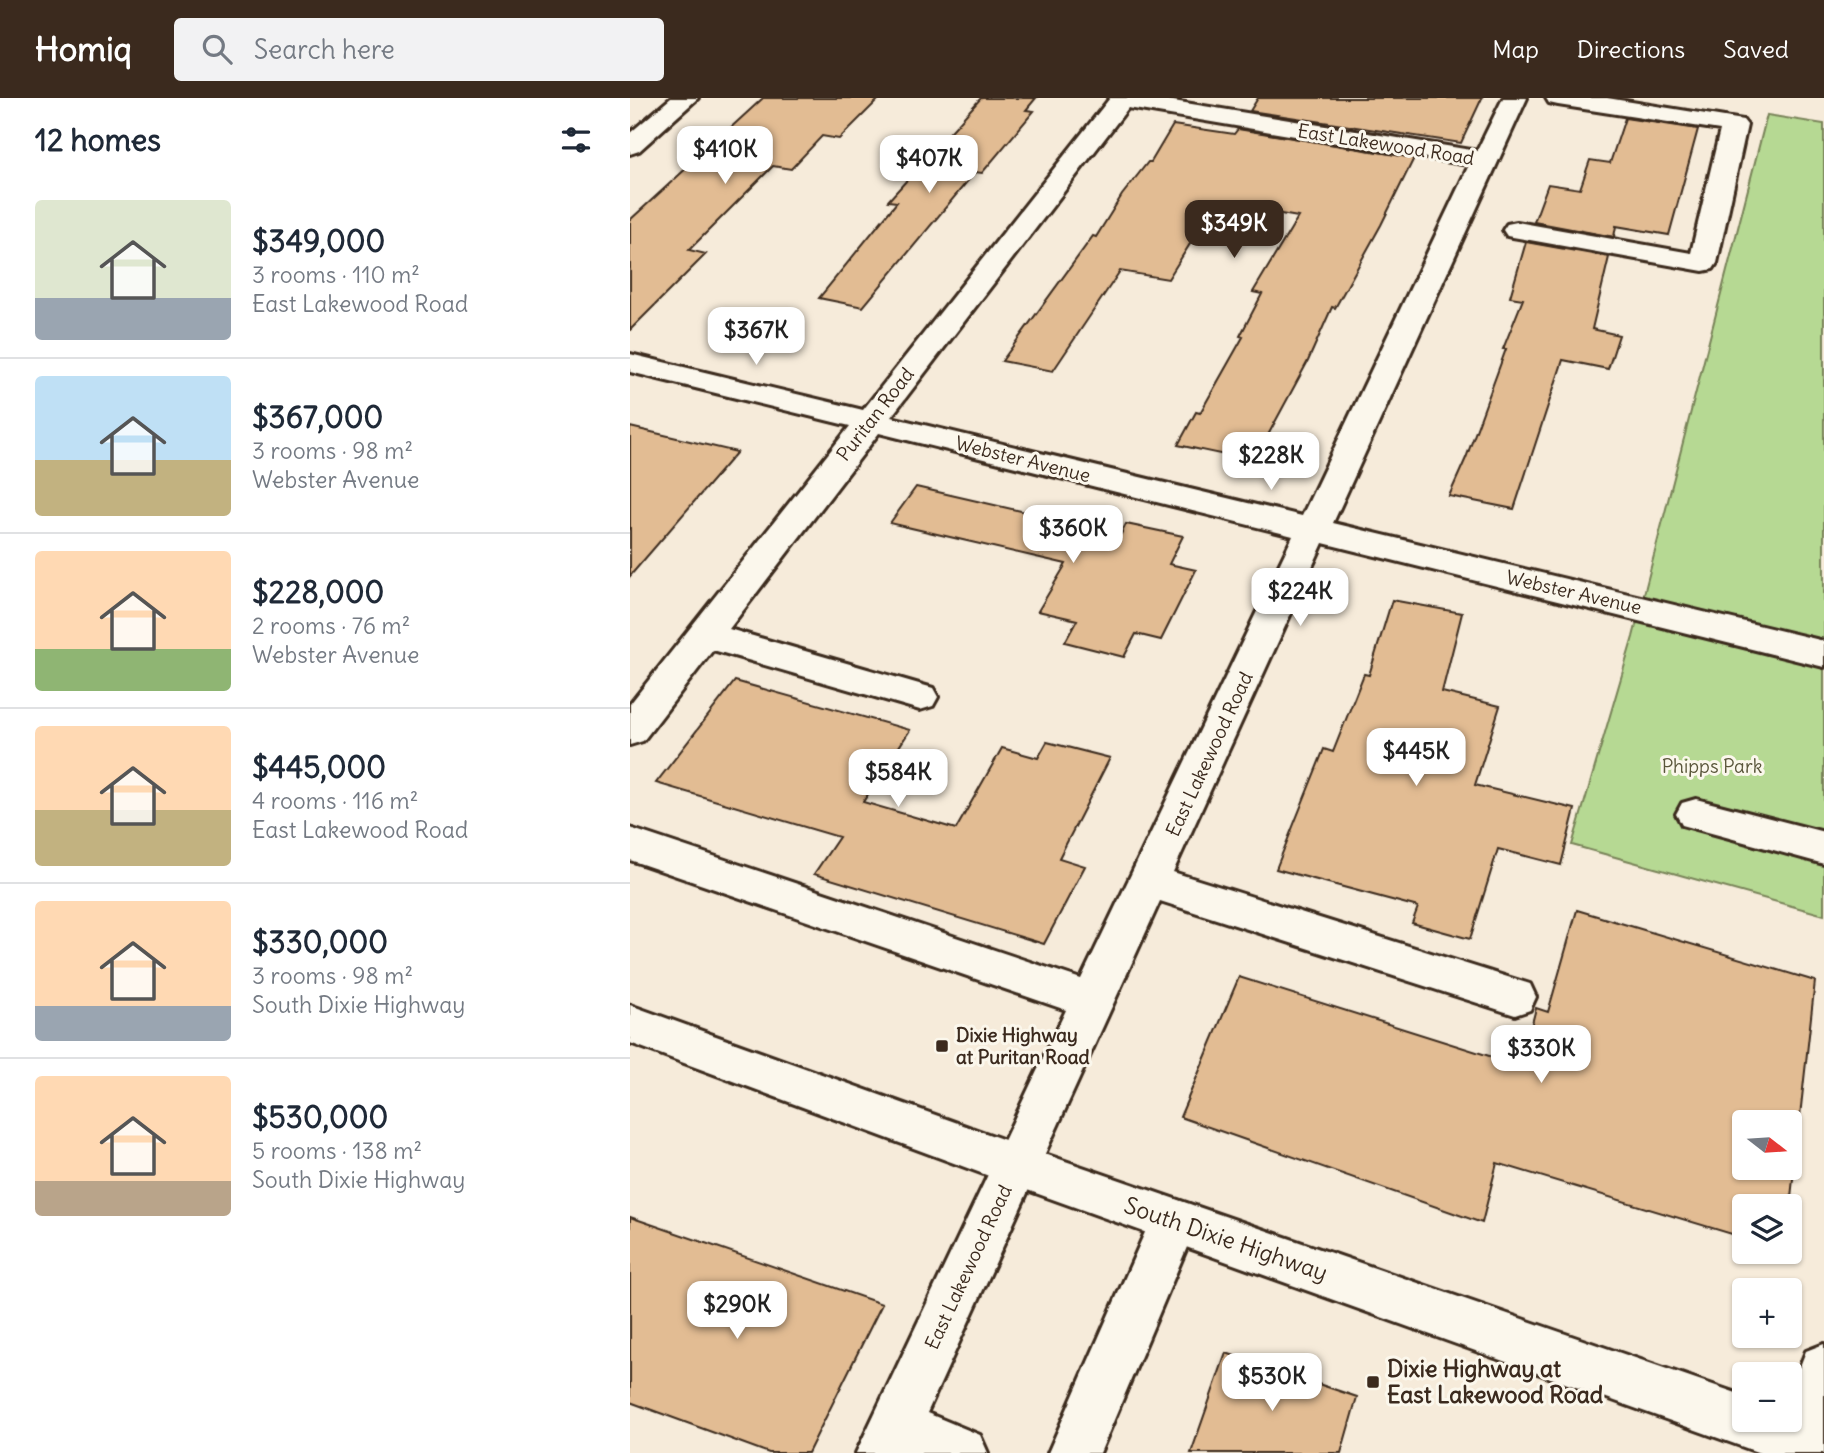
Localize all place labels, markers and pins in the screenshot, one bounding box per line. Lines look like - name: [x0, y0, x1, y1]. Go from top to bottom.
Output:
- pin: $410K: [676, 126, 774, 186]
- pin: $407K: [880, 136, 978, 195]
- pin: $349K: [1185, 200, 1283, 260]
- pin: $367K: [707, 308, 805, 367]
- pin: $228K: [1222, 432, 1320, 492]
- pin: $360K: [1024, 505, 1122, 565]
- pin: $224K: [1251, 568, 1349, 628]
- pin: $445K: [1367, 728, 1465, 788]
- pin: $584K: [849, 750, 947, 809]
- place label: Dixie Highway at Puritan Road: [956, 1023, 1090, 1069]
- pin: $330K: [1492, 1026, 1590, 1085]
- marker: Dixie Highway at Puritan Road: [934, 1038, 950, 1054]
- pin: $290K: [688, 1282, 786, 1341]
- pin: $530K: [1223, 1354, 1321, 1413]
- place label: Dixie Highway at East Lakewood Road: [1387, 1354, 1604, 1409]
- marker: Dixie Highway at East Lakewood Road: [1365, 1374, 1381, 1390]

